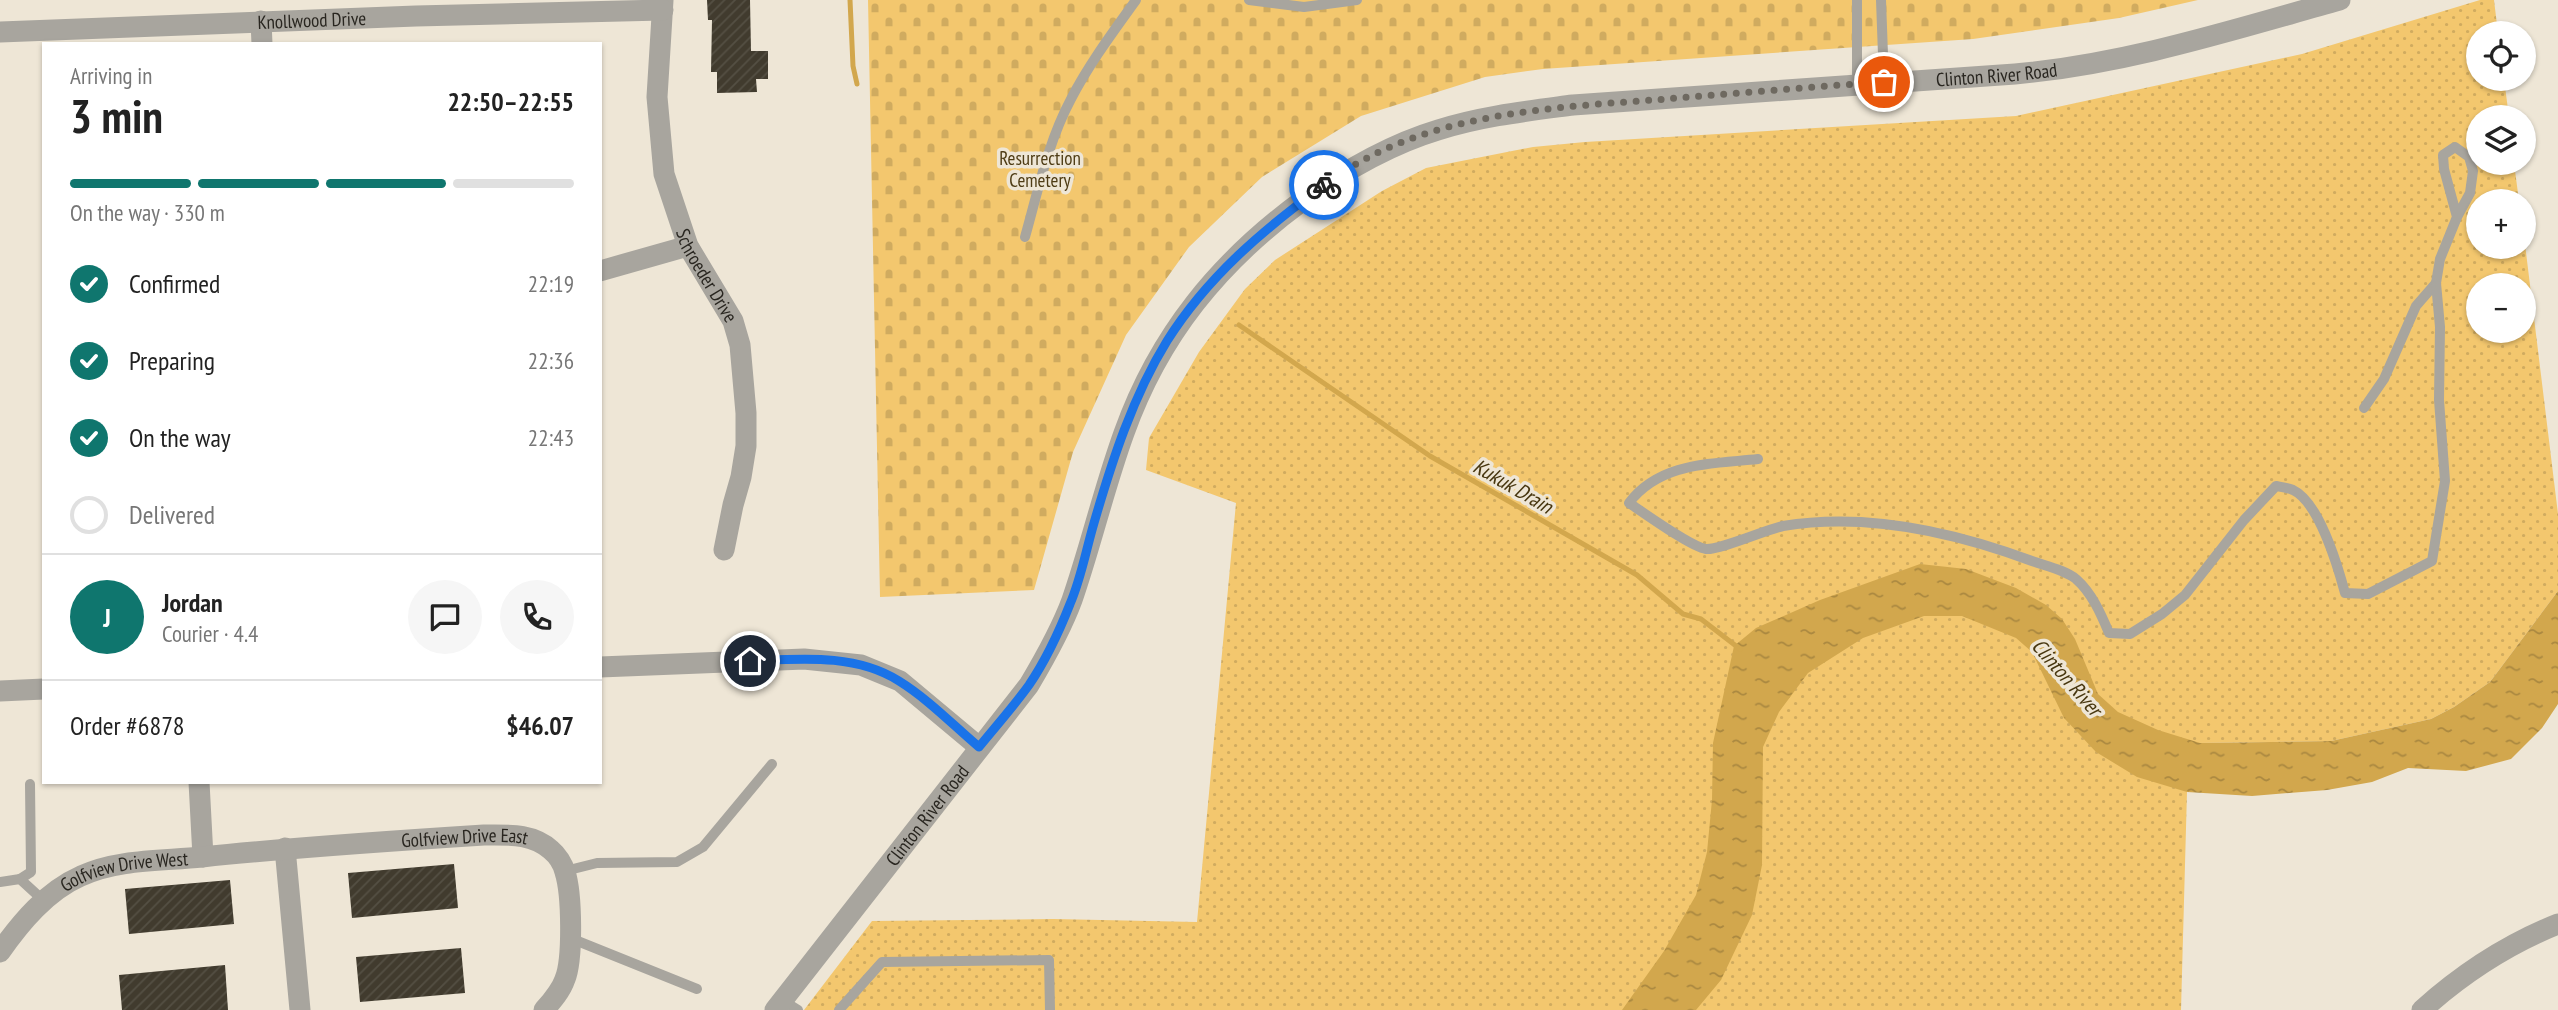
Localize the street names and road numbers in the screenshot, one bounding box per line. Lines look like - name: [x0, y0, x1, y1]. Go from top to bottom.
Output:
- street label: Knollwood Drive: [257, 6, 367, 34]
- street label: Clinton River Road: [1935, 57, 2059, 92]
- street label: Schroeder Drive: [671, 225, 743, 327]
- street label: Clinton River Road: [880, 760, 974, 871]
- street label: Golfview Drive East: [400, 823, 531, 852]
- street label: Golfview Drive West: [56, 846, 190, 897]

